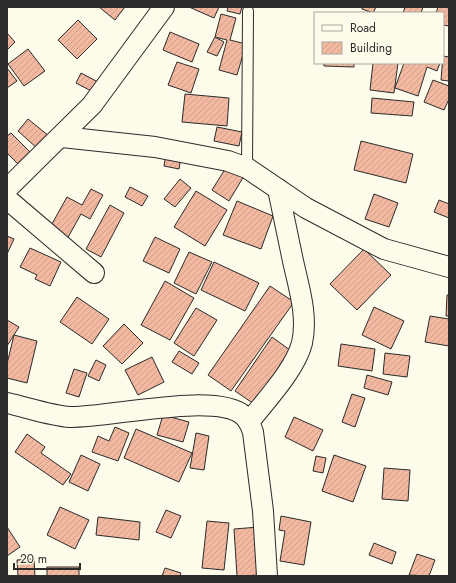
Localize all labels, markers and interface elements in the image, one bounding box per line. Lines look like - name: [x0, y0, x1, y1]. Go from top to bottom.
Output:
- legend: [314, 12, 444, 64]
- text: Road: [350, 19, 376, 37]
- text: Building: [350, 39, 392, 57]
- scale bar: [14, 545, 80, 571]
- text: 20 m: [20, 550, 47, 568]

